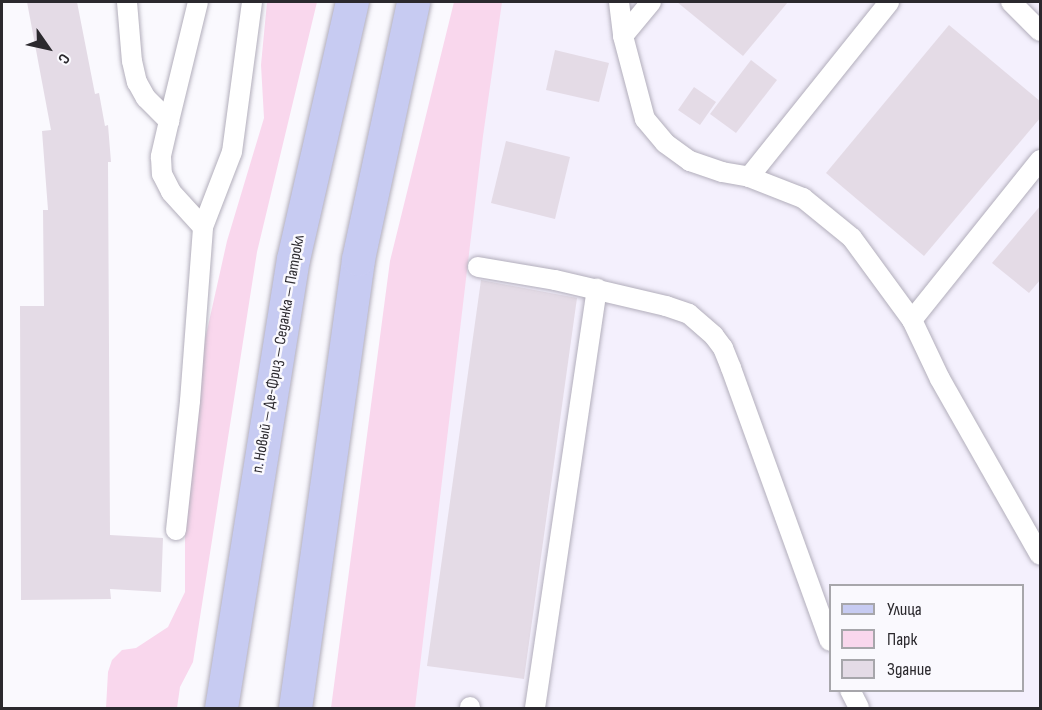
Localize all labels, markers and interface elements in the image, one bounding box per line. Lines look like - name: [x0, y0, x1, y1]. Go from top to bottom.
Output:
- north arrow: [18, 18, 78, 78]
- text: С: [53, 50, 74, 67]
- street label: п. Новый — Де-Фриз — Седанка — Патрокл: [249, 234, 309, 474]
- legend: [829, 584, 1024, 692]
- text: Улица: [887, 599, 922, 620]
- text: Парк: [887, 629, 917, 650]
- text: Здание: [887, 659, 932, 680]

